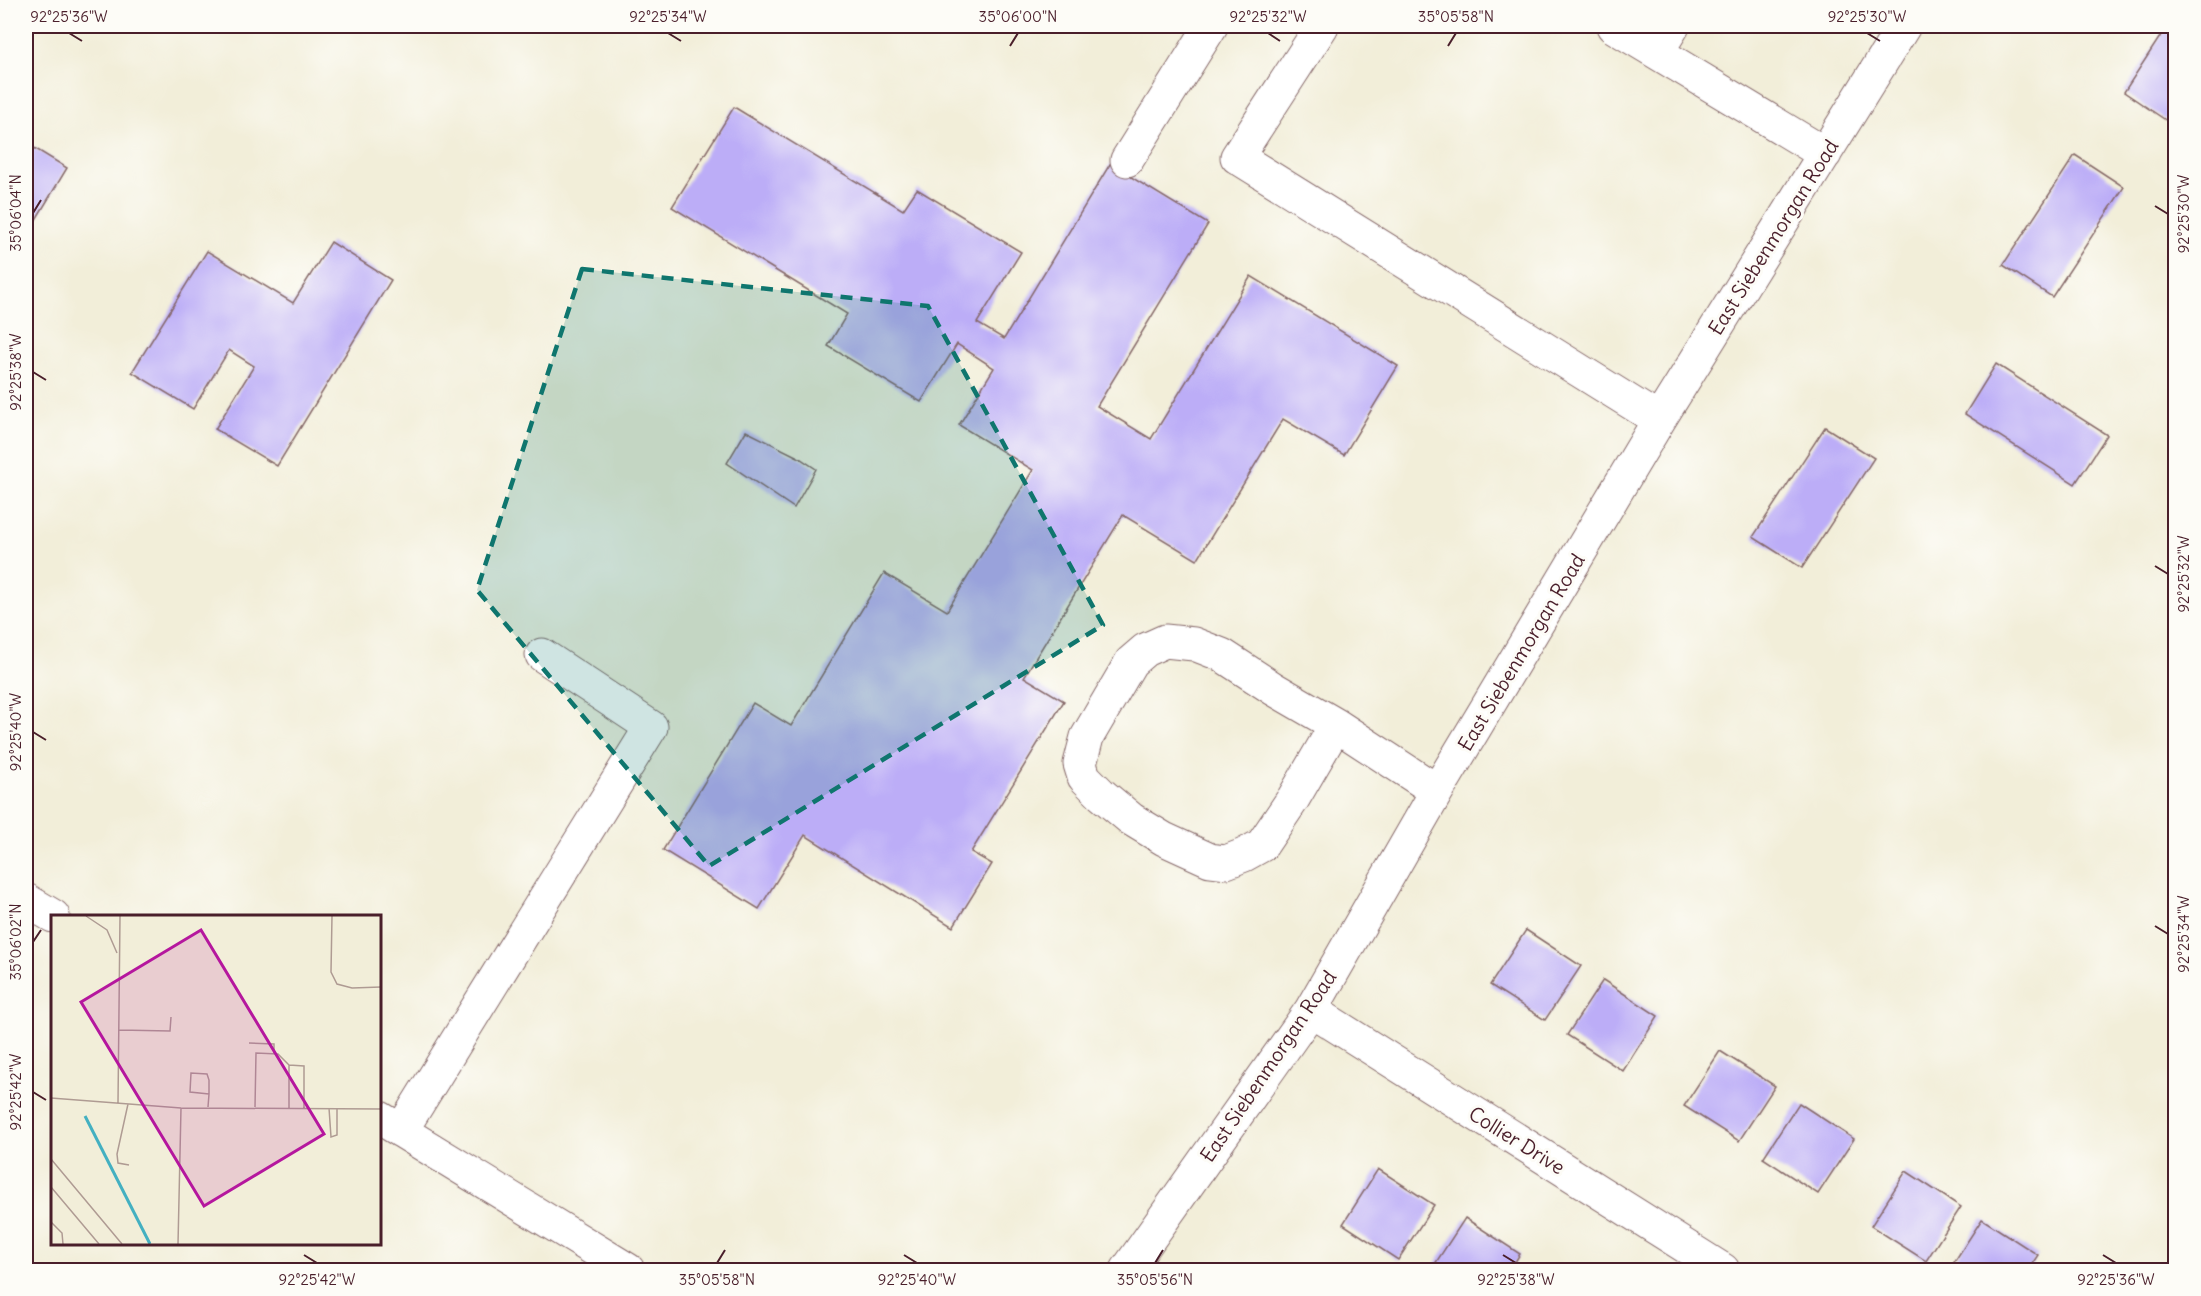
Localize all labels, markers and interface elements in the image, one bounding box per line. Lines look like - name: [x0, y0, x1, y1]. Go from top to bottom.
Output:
- text: 92°25'36"W: [30, 7, 108, 26]
- text: 92°25'34"W: [629, 7, 707, 26]
- text: 35°06'00"N: [979, 7, 1057, 26]
- text: 92°25'32"W: [1229, 7, 1307, 26]
- text: 35°05'58"N: [1418, 7, 1494, 26]
- text: 92°25'30"W: [1828, 7, 1907, 26]
- street label: East Siebenmorgan Road: [1703, 134, 1844, 339]
- text: 35°06'04"N: [6, 174, 25, 252]
- text: 92°25'30"W: [2174, 174, 2193, 253]
- text: 92°25'38"W: [6, 333, 25, 411]
- text: 92°25'32"W: [2174, 535, 2193, 613]
- street label: East Siebenmorgan Road: [1452, 549, 1590, 755]
- text: 92°25'40"W: [6, 692, 25, 771]
- text: 92°25'34"W: [2174, 895, 2193, 973]
- text: 35°06'02"N: [6, 903, 25, 981]
- inset map: [51, 915, 381, 1245]
- street label: East Siebenmorgan Road: [1195, 965, 1342, 1167]
- text: 92°25'42"W: [6, 1053, 25, 1130]
- street label: Collier Drive: [1464, 1101, 1570, 1179]
- text: 92°25'42"W: [279, 1270, 356, 1289]
- text: 35°05'58"N: [679, 1270, 755, 1289]
- text: 92°25'40"W: [878, 1270, 957, 1289]
- text: 35°05'56"N: [1117, 1270, 1193, 1289]
- text: 92°25'38"W: [1477, 1270, 1555, 1289]
- text: 92°25'36"W: [2077, 1270, 2155, 1289]

